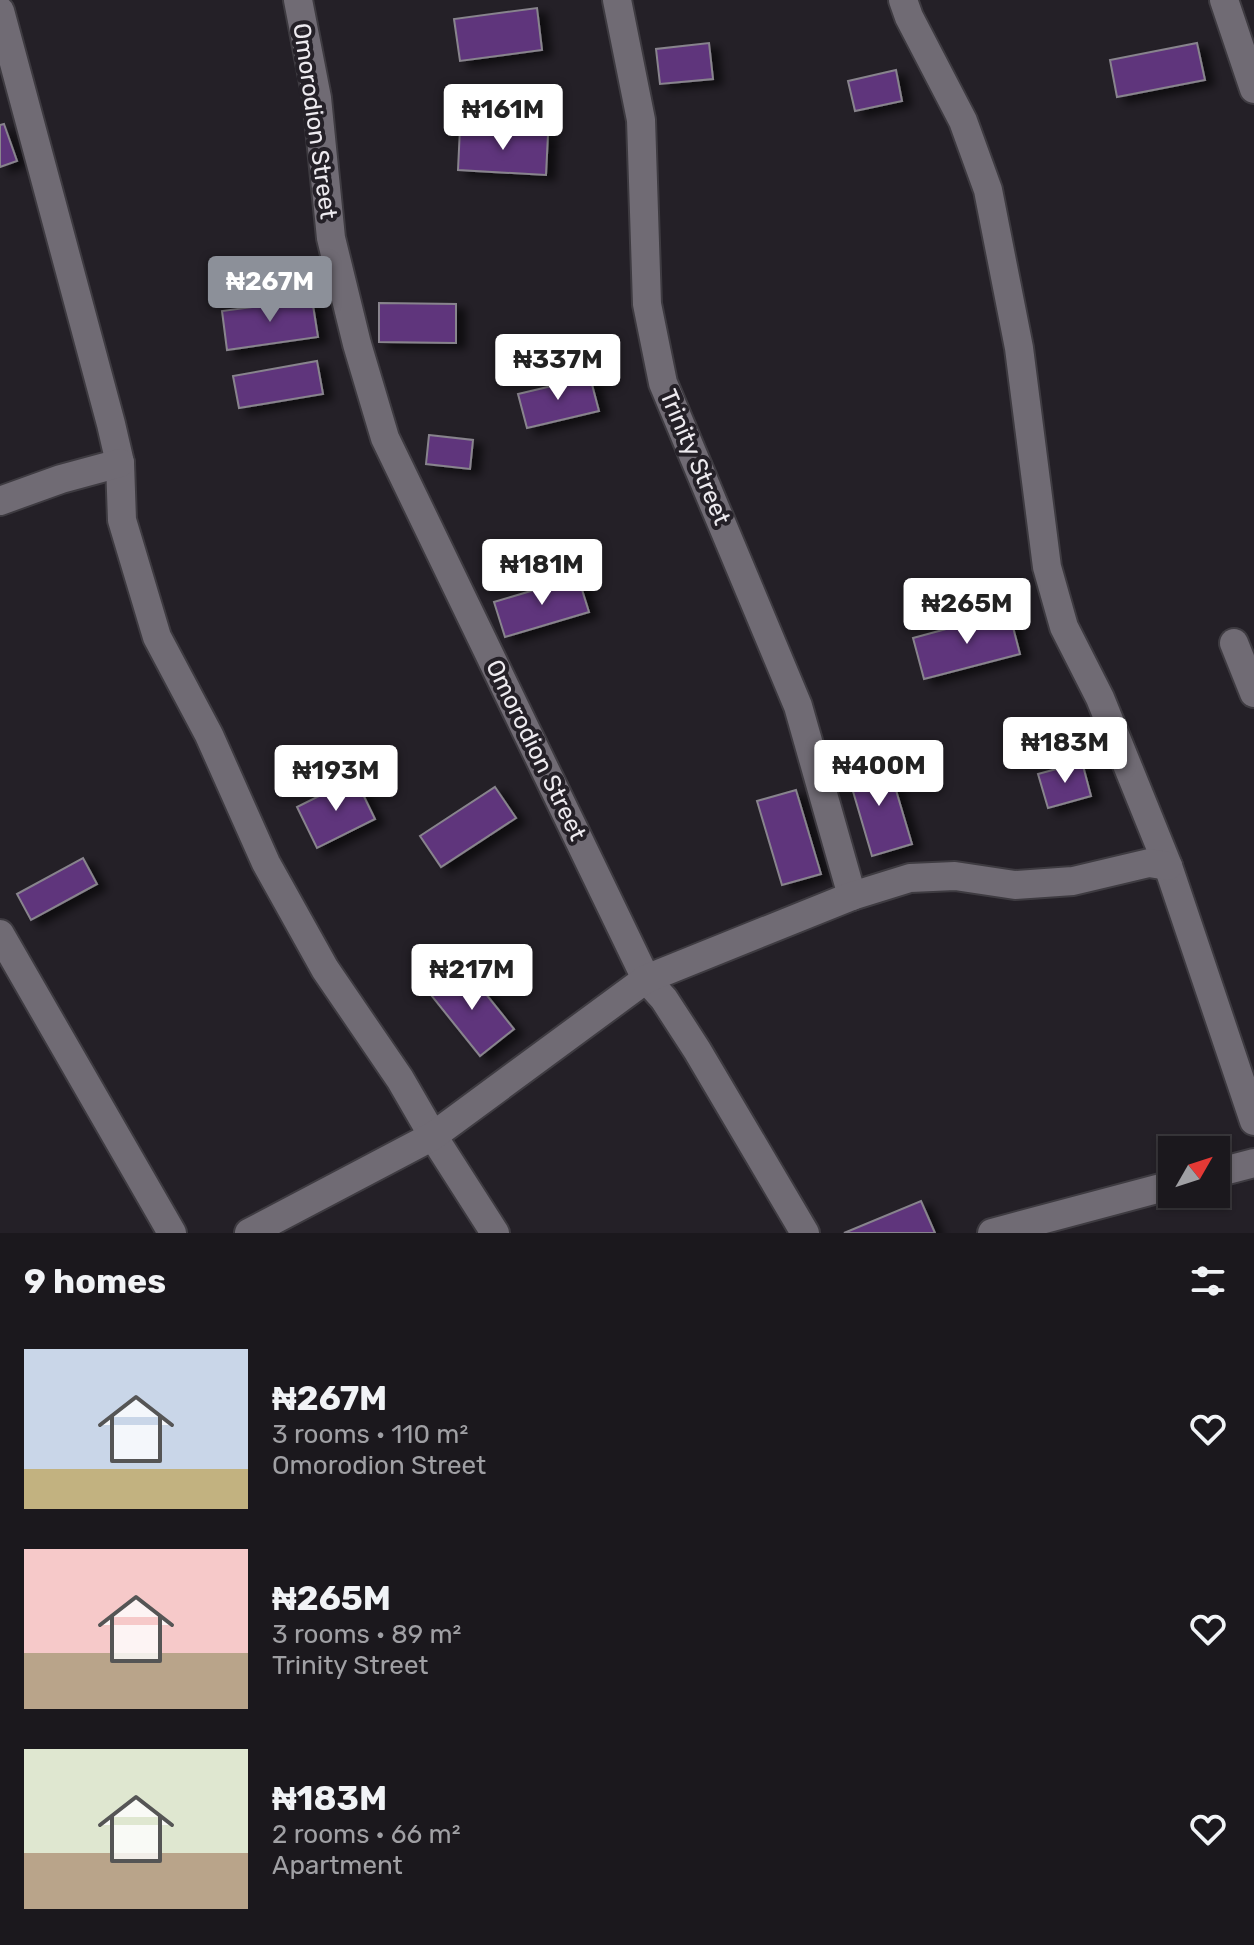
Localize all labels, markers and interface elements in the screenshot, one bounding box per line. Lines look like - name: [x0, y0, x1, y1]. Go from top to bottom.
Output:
- street label: Omorodion Street: [287, 21, 343, 221]
- pin: ₦161M: [447, 84, 559, 152]
- text: ₦161M: [462, 94, 544, 125]
- pin: ₦267M: [214, 256, 326, 324]
- text: ₦267M: [226, 266, 314, 297]
- pin: ₦337M: [502, 334, 614, 402]
- text: ₦337M: [513, 344, 603, 375]
- street label: Trinity Street: [654, 385, 736, 529]
- pin: ₦181M: [486, 539, 598, 607]
- text: ₦181M: [500, 549, 584, 580]
- pin: ₦265M: [911, 578, 1023, 646]
- text: ₦265M: [922, 588, 1012, 619]
- street label: Omorodion Street: [480, 655, 592, 845]
- pin: ₦183M: [1009, 717, 1121, 785]
- text: ₦183M: [1021, 727, 1109, 758]
- pin: ₦400M: [823, 740, 935, 808]
- pin: ₦193M: [280, 745, 392, 813]
- text: ₦400M: [832, 750, 926, 781]
- text: ₦193M: [293, 755, 379, 786]
- pin: ₦217M: [416, 944, 528, 1012]
- text: ₦217M: [429, 954, 515, 985]
- north arrow: [1158, 1136, 1230, 1208]
- map controls: [1158, 1136, 1230, 1208]
- icon: filters: [1186, 1259, 1230, 1303]
- text: 9 homes: [24, 1261, 166, 1302]
- text: ₦267M: [272, 1378, 387, 1419]
- icon: home: [88, 1381, 184, 1477]
- icon: heart: [1186, 1407, 1230, 1451]
- text: 3 rooms · 110 m²: [272, 1419, 468, 1450]
- text: Omorodion Street: [272, 1450, 486, 1481]
- text: ₦265M: [272, 1578, 391, 1619]
- icon: home: [88, 1581, 184, 1677]
- icon: heart: [1186, 1607, 1230, 1651]
- text: 3 rooms · 89 m²: [272, 1619, 461, 1650]
- text: Trinity Street: [272, 1650, 429, 1681]
- text: ₦183M: [272, 1778, 387, 1819]
- icon: home: [88, 1781, 184, 1877]
- icon: heart: [1186, 1807, 1230, 1851]
- text: 2 rooms · 66 m²: [272, 1819, 461, 1850]
- text: Apartment: [272, 1850, 403, 1881]

